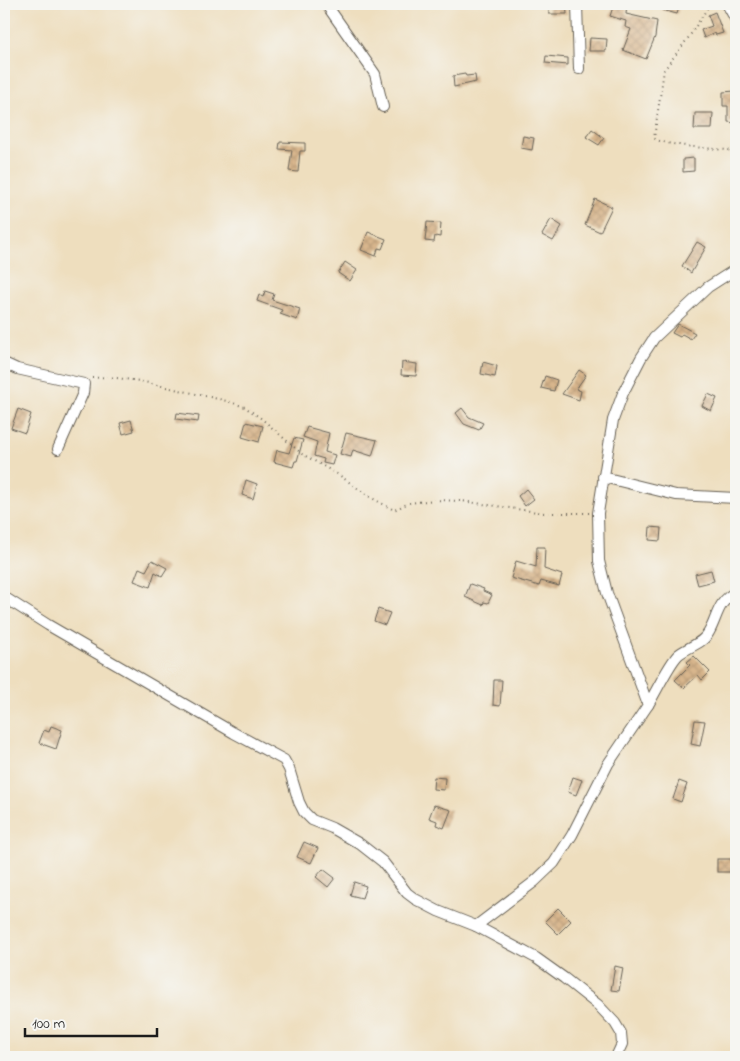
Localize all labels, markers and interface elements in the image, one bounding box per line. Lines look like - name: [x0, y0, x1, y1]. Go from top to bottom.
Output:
- scale bar: [25, 1006, 158, 1038]
- text: 100 m: [32, 1013, 65, 1035]

